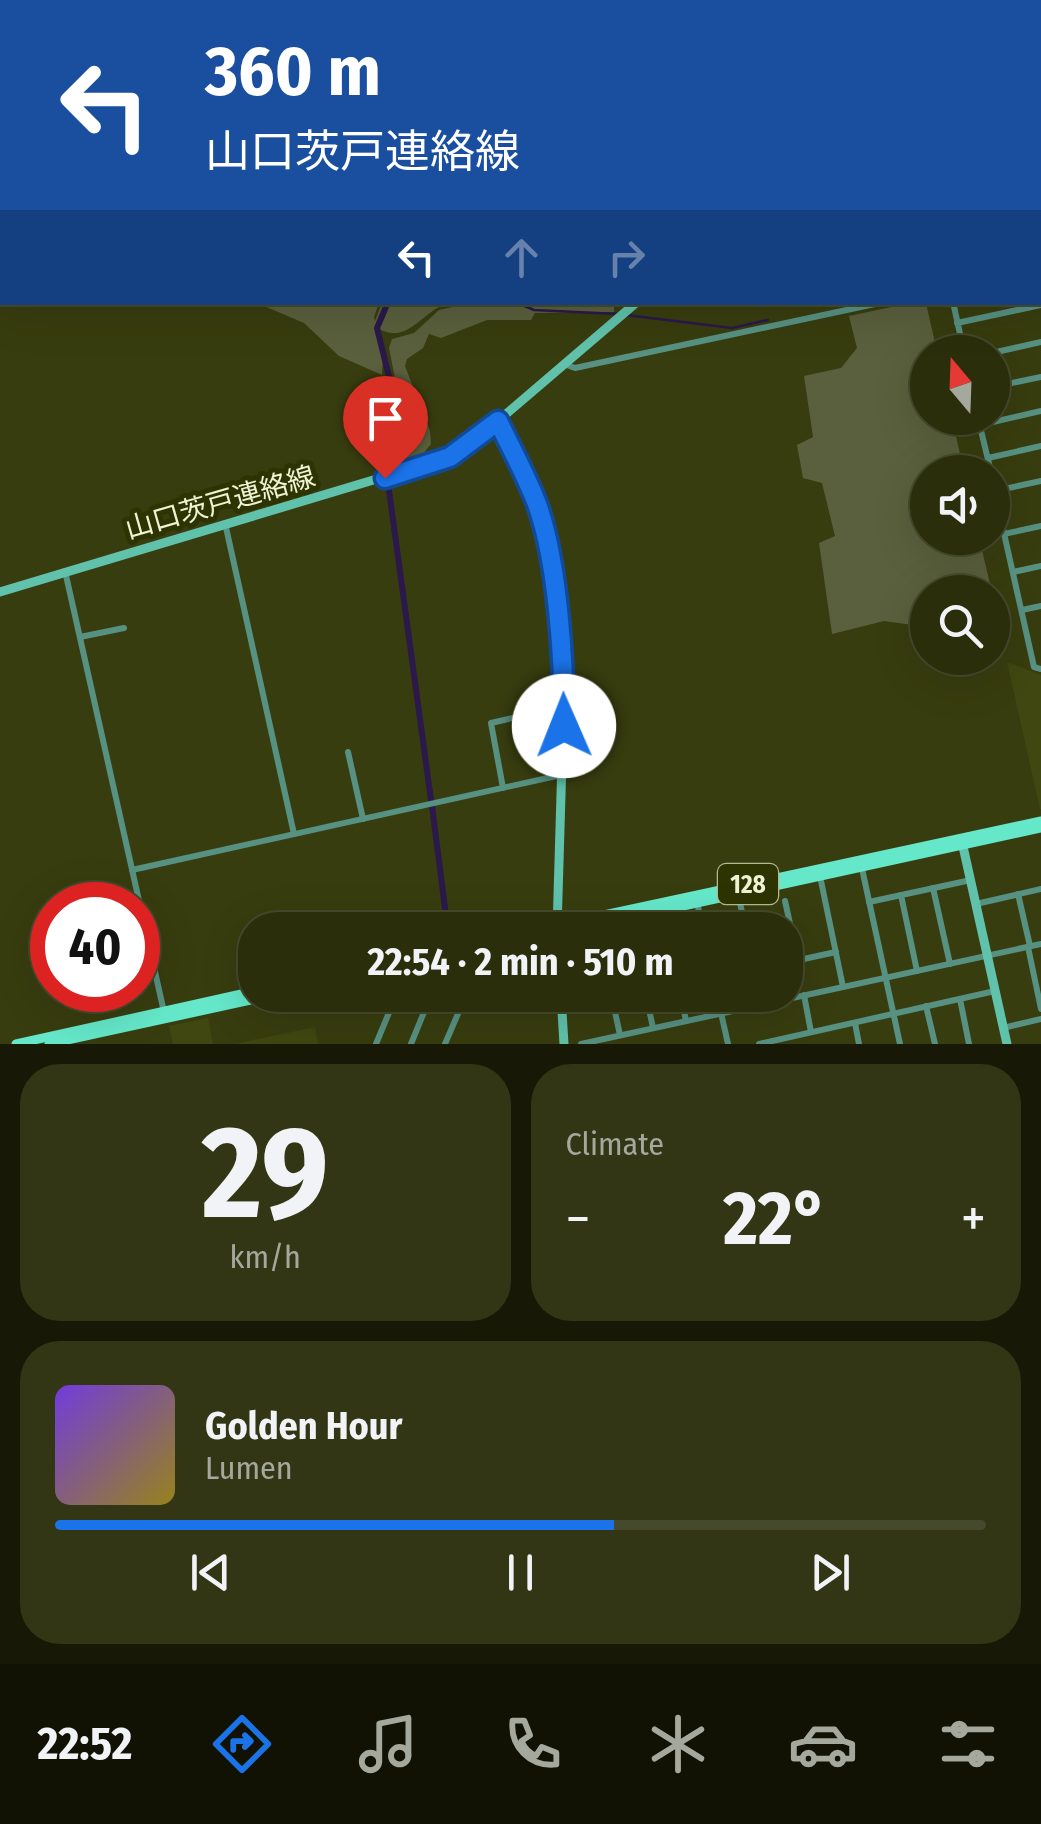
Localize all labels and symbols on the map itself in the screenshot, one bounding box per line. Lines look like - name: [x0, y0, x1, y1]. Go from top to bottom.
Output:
- north arrow: [910, 335, 1010, 435]
- pin: [343, 376, 428, 479]
- street label: 山口茨戸連絡線: [121, 460, 319, 545]
- position arrow: [512, 674, 616, 778]
- road number: 128: [718, 864, 778, 904]
- speed limit sign: 40: [30, 882, 160, 1012]

